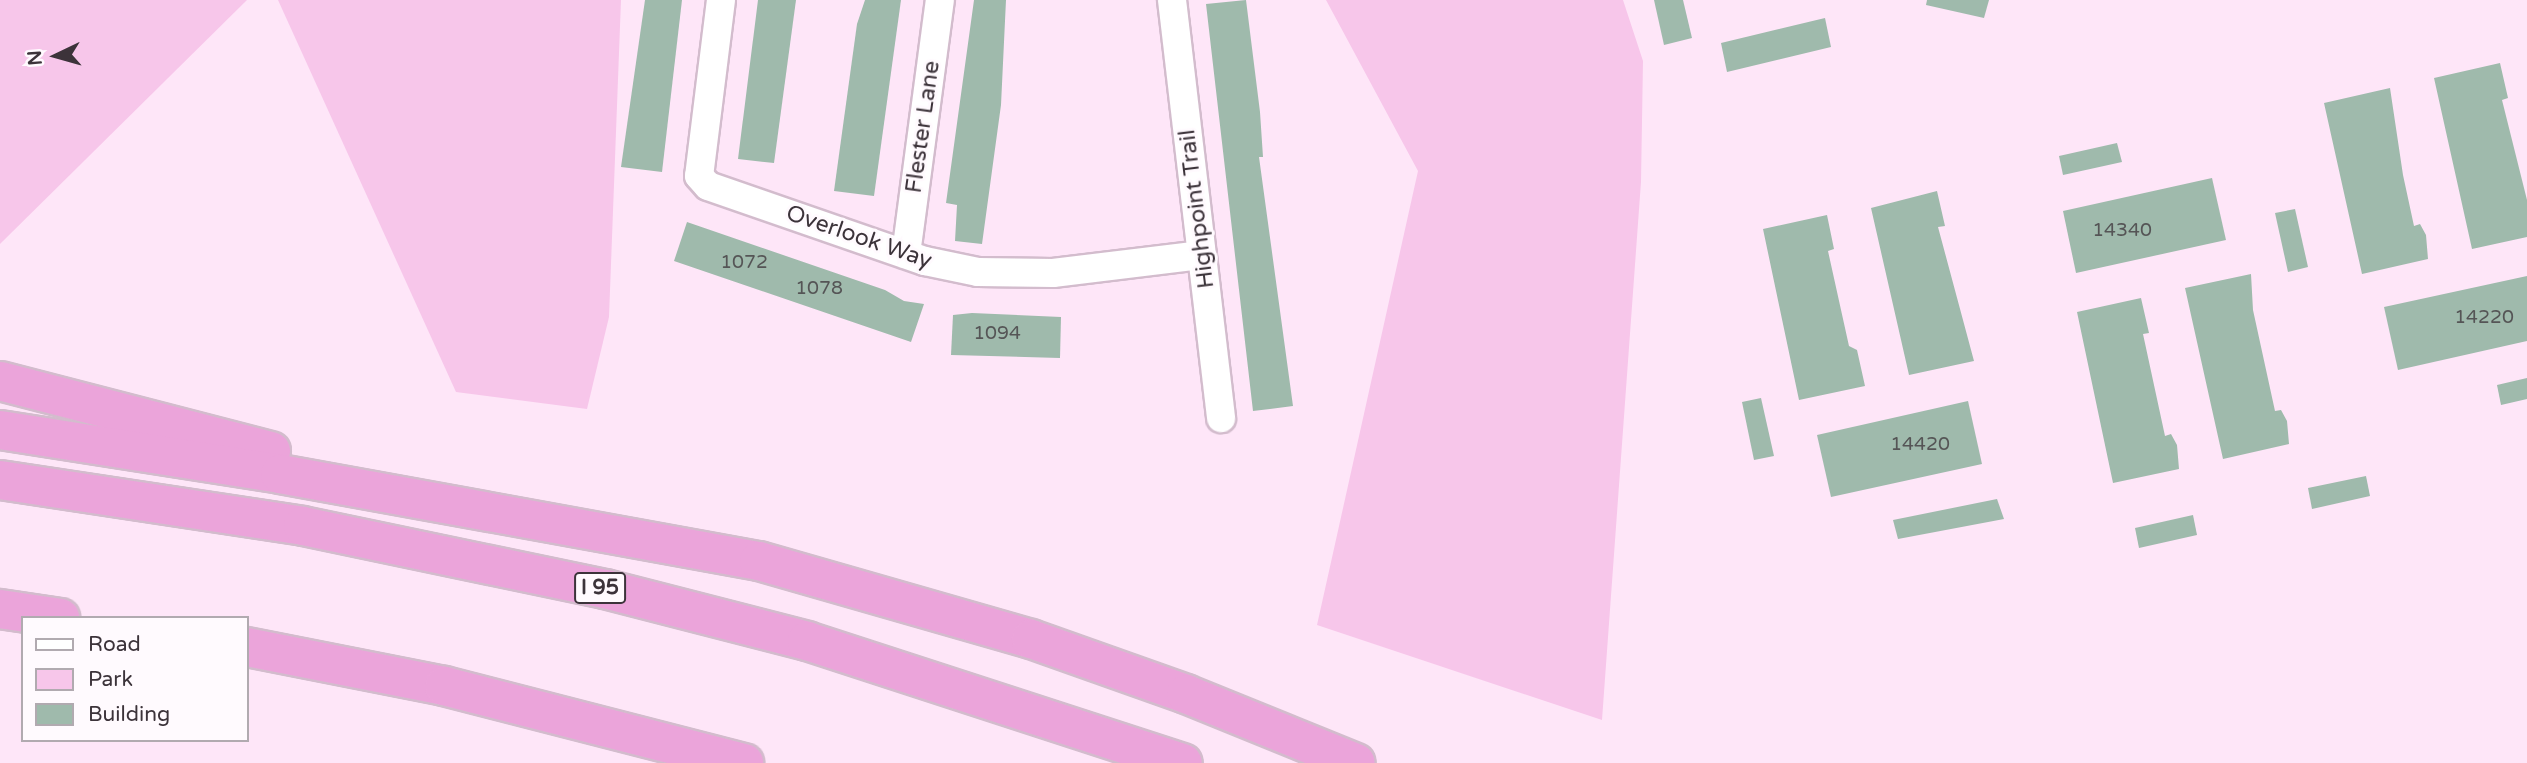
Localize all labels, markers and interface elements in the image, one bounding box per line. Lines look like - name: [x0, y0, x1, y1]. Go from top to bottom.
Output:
- north arrow: [21, 21, 91, 91]
- text: N: [23, 49, 47, 66]
- street label: Flester Lane: [900, 59, 946, 195]
- street label: Highpoint Trail: [1174, 128, 1220, 290]
- street label: Overlook Way: [783, 199, 935, 275]
- house number: 14340: [2092, 220, 2152, 242]
- house number: 1072: [720, 252, 768, 274]
- house number: 1078: [795, 278, 843, 300]
- house number: 14220: [2454, 307, 2514, 329]
- house number: 1094: [973, 323, 1021, 345]
- house number: 14420: [1890, 434, 1950, 456]
- road number: I 95: [574, 570, 626, 606]
- legend: [21, 616, 248, 742]
- text: Road: [88, 632, 141, 657]
- text: Park: [88, 667, 133, 692]
- text: Building: [88, 702, 170, 727]

